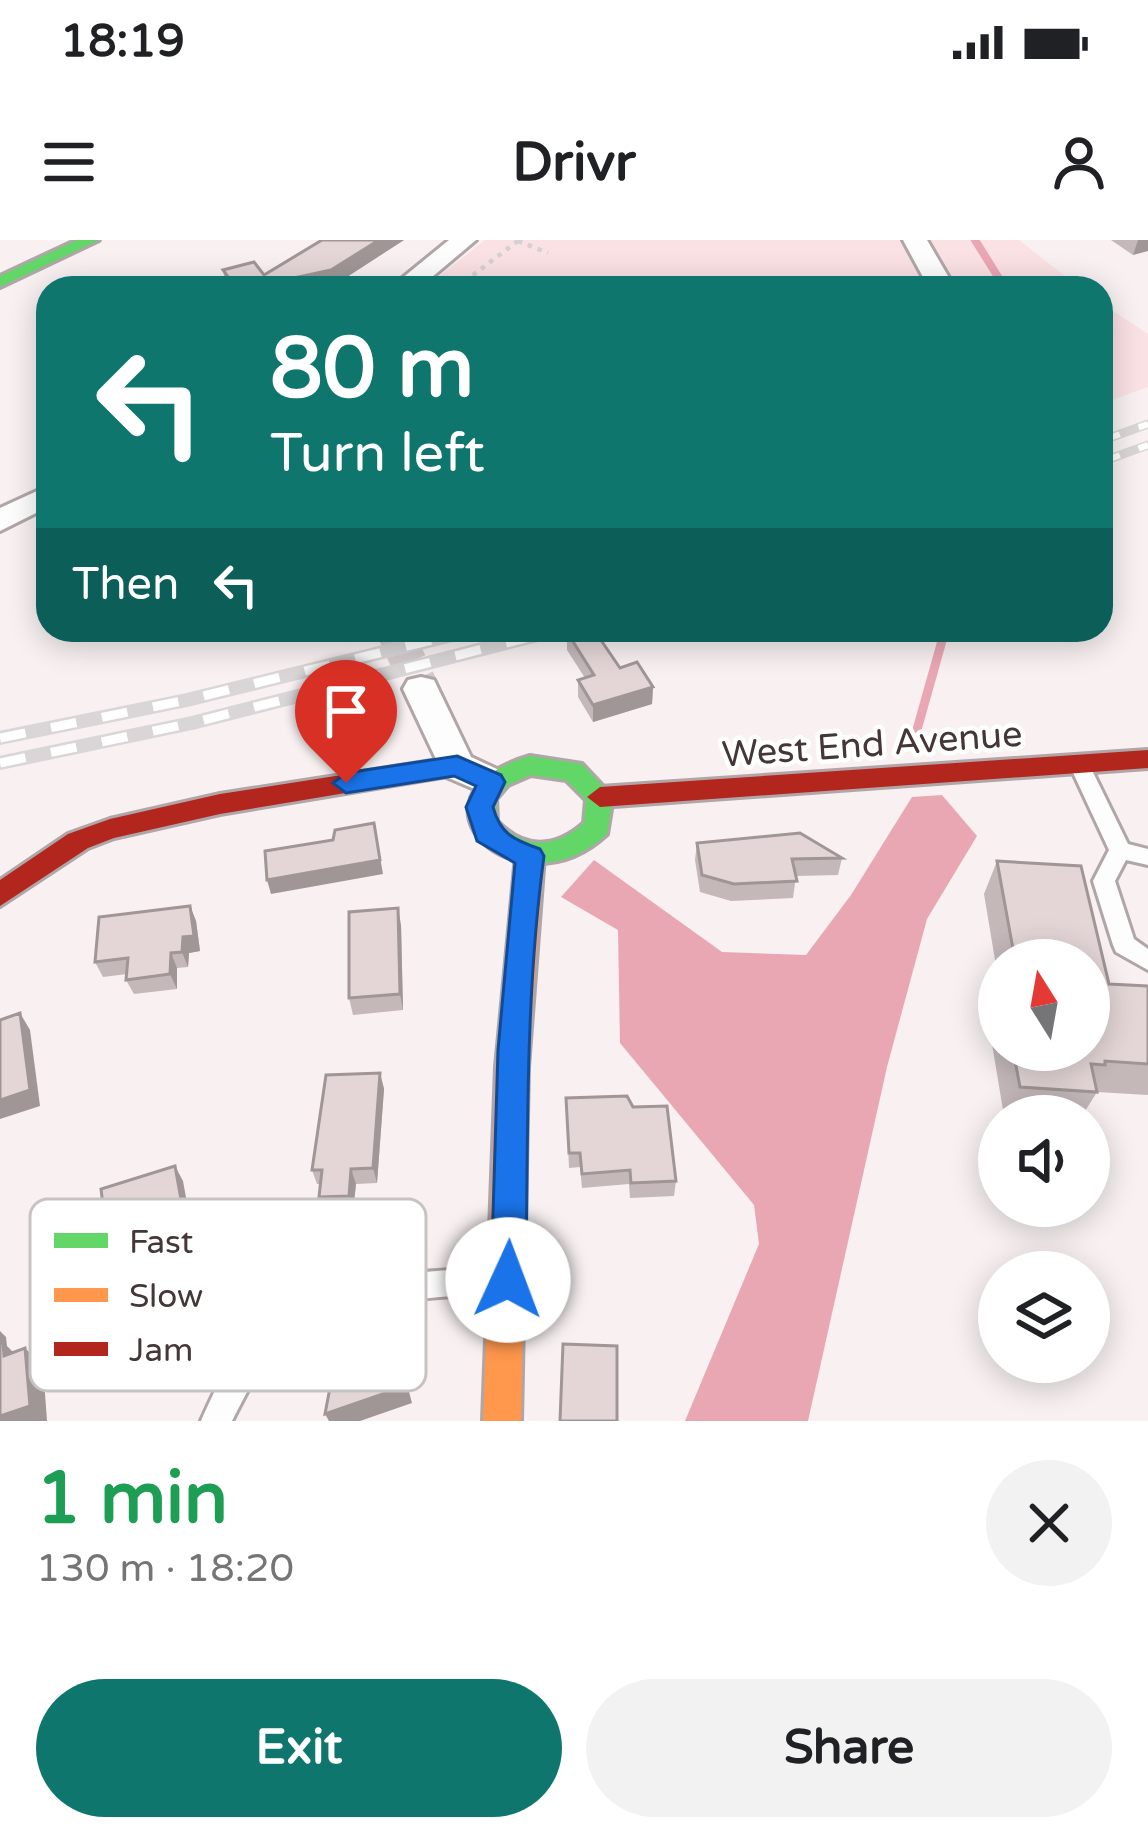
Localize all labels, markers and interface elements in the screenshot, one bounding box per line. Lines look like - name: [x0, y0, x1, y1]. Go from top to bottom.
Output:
- text: 18:19: [60, 15, 185, 69]
- icon: menu: [36, 129, 102, 195]
- icon: person: [1046, 129, 1112, 195]
- text: Drivr: [512, 130, 636, 195]
- text: 80 m: [270, 319, 474, 420]
- icon: left: [72, 324, 228, 480]
- text: Turn left: [270, 421, 485, 486]
- icon: left: [203, 552, 269, 618]
- text: Then: [72, 558, 179, 612]
- pin: [295, 660, 397, 783]
- icon: arrive: [313, 678, 379, 744]
- street label: West End Avenue: [720, 713, 1024, 776]
- north arrow: [978, 939, 1110, 1071]
- map controls: [978, 939, 1110, 1383]
- button: sound: [978, 1095, 1110, 1227]
- legend: [30, 1199, 426, 1391]
- position arrow: [445, 1217, 571, 1343]
- text: Fast: [129, 1223, 193, 1262]
- button: layers: [978, 1251, 1110, 1383]
- text: Slow: [129, 1277, 203, 1316]
- text: Jam: [129, 1331, 193, 1370]
- text: 1 min: [36, 1456, 228, 1543]
- button: close: [986, 1460, 1112, 1586]
- text: 130 m · 18:20: [36, 1545, 294, 1592]
- button: Exit: [36, 1679, 562, 1817]
- button: Share: [586, 1679, 1112, 1817]

